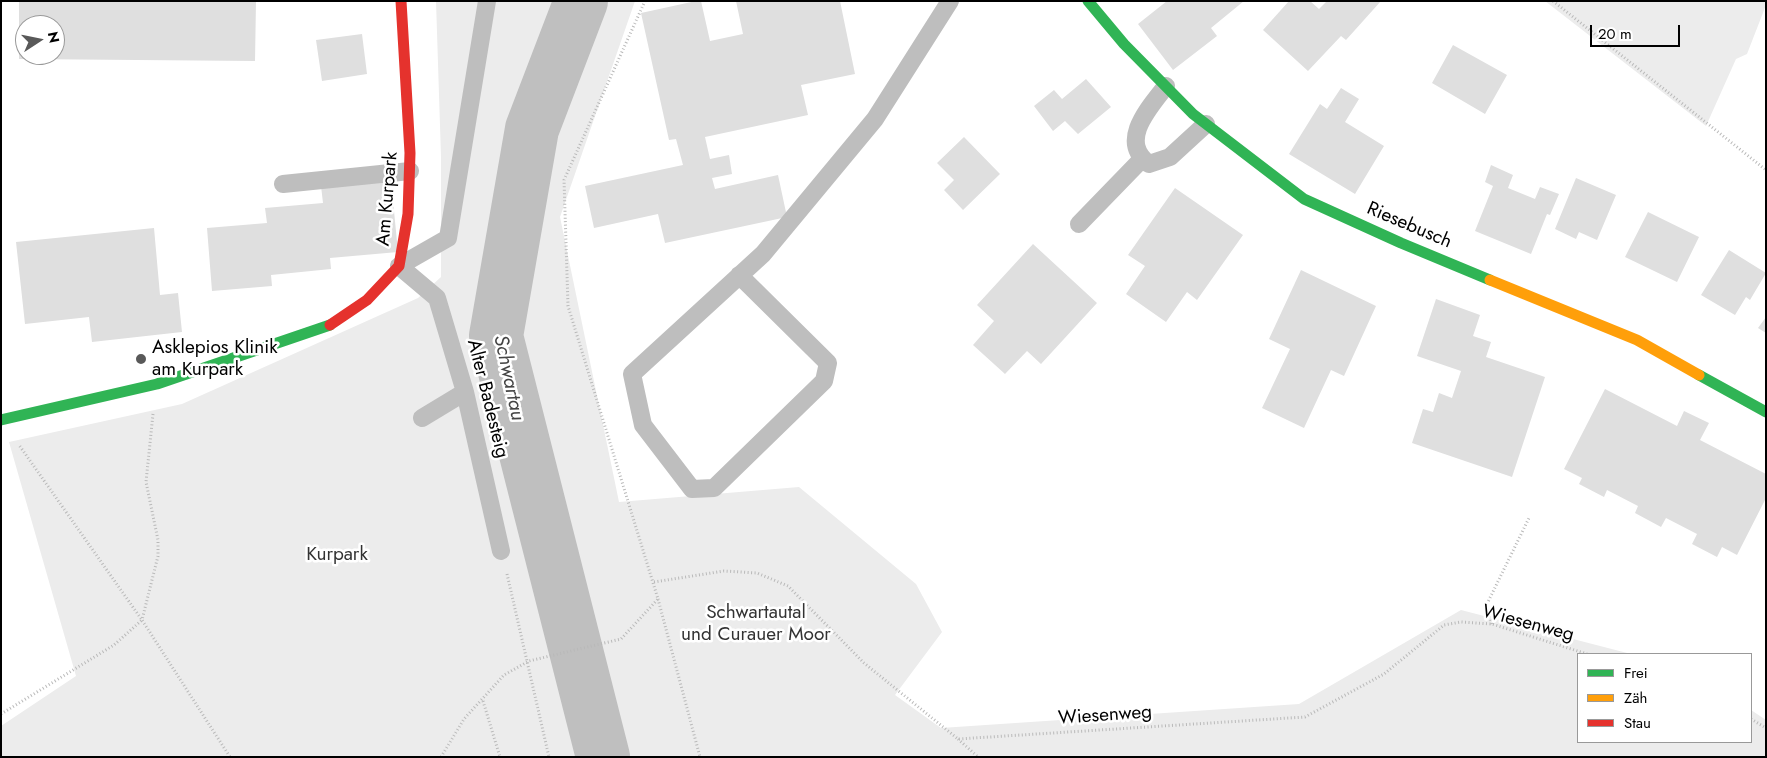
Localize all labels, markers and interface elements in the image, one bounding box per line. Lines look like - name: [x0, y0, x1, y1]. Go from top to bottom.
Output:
- north arrow: [15, 15, 65, 65]
- scale bar: [1592, 15, 1682, 47]
- text: 20 m: [1598, 23, 1632, 45]
- text: N: [43, 30, 65, 45]
- street label: Am Kurpark: [373, 151, 403, 247]
- street label: Riesebusch: [1363, 198, 1455, 254]
- water label: Schwartau: [487, 333, 529, 423]
- place label: Asklepios Klinik am Kurpark: [152, 337, 278, 381]
- street label: Alter Badesteig: [461, 337, 513, 461]
- marker: Asklepios Klinik am Kurpark: [134, 352, 148, 366]
- park label: Kurpark: [306, 544, 368, 566]
- street label: Wiesenweg: [1480, 601, 1576, 647]
- park label: Schwartautal und Curauer Moor: [681, 602, 831, 646]
- legend: [1577, 653, 1752, 743]
- text: Frei: [1624, 662, 1648, 684]
- text: Zäh: [1624, 687, 1647, 709]
- street label: Wiesenweg: [1057, 701, 1153, 731]
- text: Stau: [1624, 712, 1651, 734]

